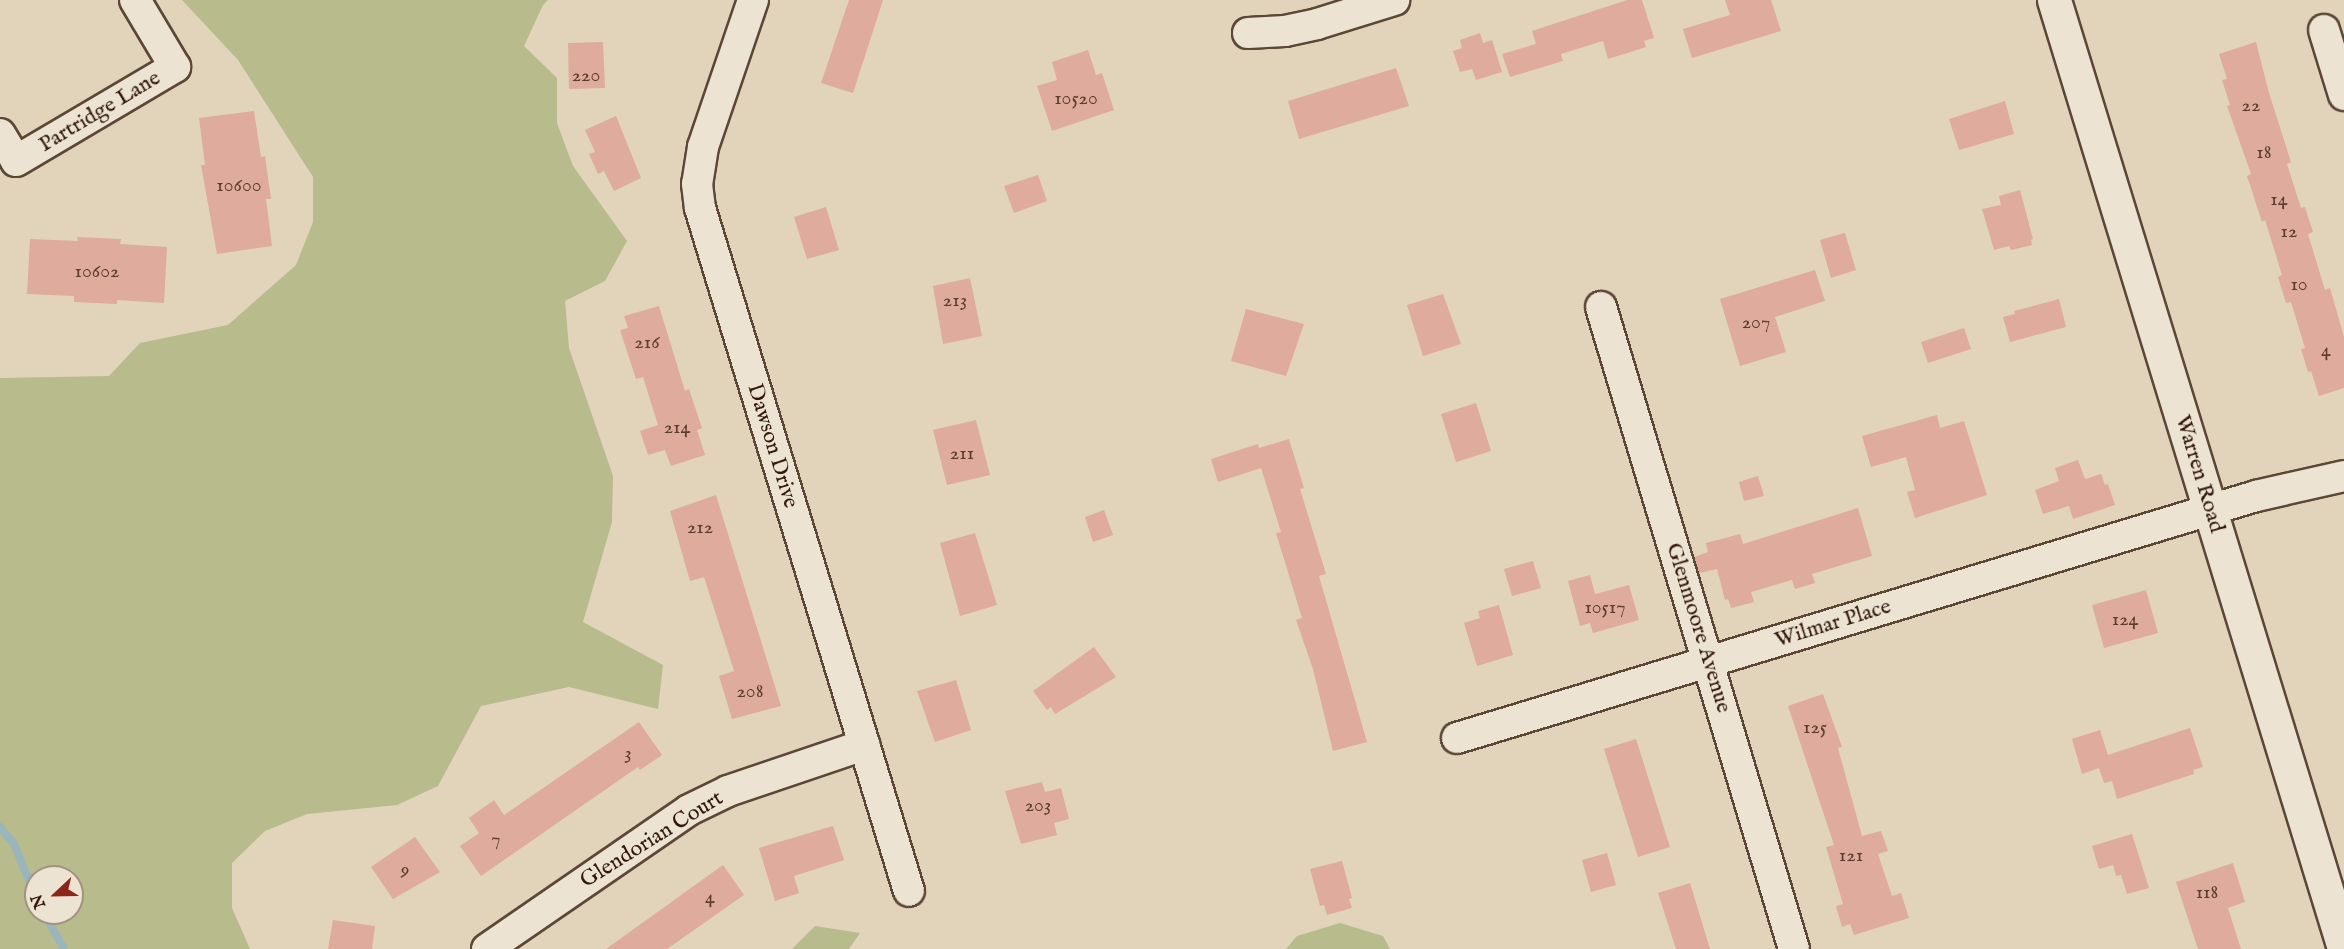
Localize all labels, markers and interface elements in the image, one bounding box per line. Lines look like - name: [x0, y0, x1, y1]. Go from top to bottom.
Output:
- house number: 220: [572, 63, 600, 87]
- street label: Partridge Lane: [34, 65, 166, 159]
- house number: 10520: [1054, 86, 1098, 110]
- house number: 22: [2242, 93, 2260, 117]
- house number: 18: [2256, 140, 2272, 164]
- house number: 10600: [216, 173, 262, 197]
- house number: 14: [2270, 187, 2288, 211]
- house number: 12: [2281, 219, 2297, 243]
- house number: 10602: [75, 259, 119, 283]
- house number: 10: [2290, 272, 2308, 296]
- house number: 213: [943, 288, 967, 312]
- house number: 207: [1742, 310, 1770, 334]
- house number: 216: [634, 330, 660, 354]
- house number: 4: [2321, 338, 2331, 362]
- street label: Dawson Drive: [741, 381, 803, 511]
- street label: Warren Road: [2169, 412, 2229, 536]
- house number: 214: [664, 415, 690, 439]
- house number: 211: [950, 441, 974, 465]
- house number: 212: [687, 515, 713, 539]
- street label: Glenmoore Avenue: [1660, 540, 1736, 716]
- street label: Wilmar Place: [1772, 594, 1894, 654]
- house number: 10517: [1584, 595, 1626, 619]
- house number: 124: [2112, 607, 2138, 631]
- house number: 208: [736, 679, 764, 703]
- house number: 125: [1803, 715, 1827, 739]
- house number: 3: [624, 741, 632, 765]
- street label: Glendorian Court: [576, 786, 728, 894]
- house number: 203: [1025, 793, 1051, 817]
- house number: 7: [491, 827, 501, 851]
- house number: 121: [1839, 843, 1863, 867]
- house number: 9: [401, 857, 409, 881]
- north arrow: [24, 865, 84, 925]
- house number: 118: [2196, 880, 2218, 904]
- house number: 4: [705, 885, 715, 909]
- text: N: [27, 891, 51, 911]

